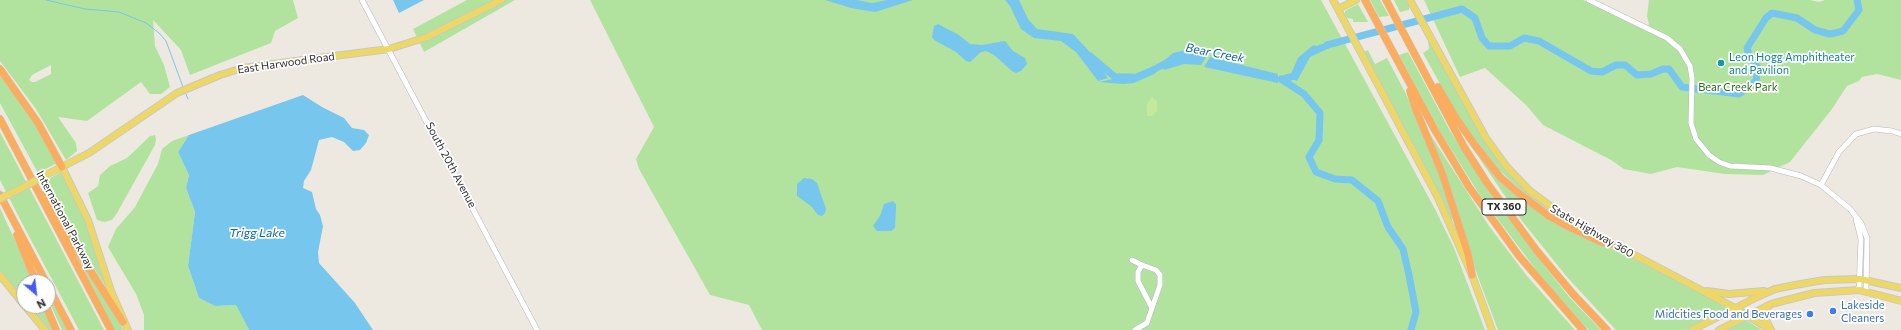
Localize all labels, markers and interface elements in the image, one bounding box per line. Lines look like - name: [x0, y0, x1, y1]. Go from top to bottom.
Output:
- water label: Bear Creek: [1184, 40, 1246, 66]
- street label: East Harwood Road: [236, 50, 336, 76]
- place label: Leon Hogg Amphitheater and Pavilion: [1729, 50, 1855, 76]
- marker: Leon Hogg Amphitheater and Pavilion: [1716, 58, 1726, 68]
- park label: Bear Creek Park: [1698, 80, 1778, 94]
- street label: South 20th Avenue: [423, 120, 479, 210]
- street label: International Parkway: [33, 168, 97, 272]
- road number: TX 360: [1482, 199, 1526, 215]
- street label: State Highway 360: [1548, 202, 1636, 260]
- water label: Trigg Lake: [229, 226, 285, 240]
- north arrow: [16, 274, 56, 314]
- text: N: [35, 296, 48, 312]
- place label: Lakeside Cleaners: [1841, 298, 1885, 324]
- marker: Lakeside Cleaners: [1828, 306, 1838, 316]
- place label: Midcities Food and Beverages: [1655, 307, 1802, 321]
- marker: Midcities Food and Beverages: [1805, 309, 1815, 319]

